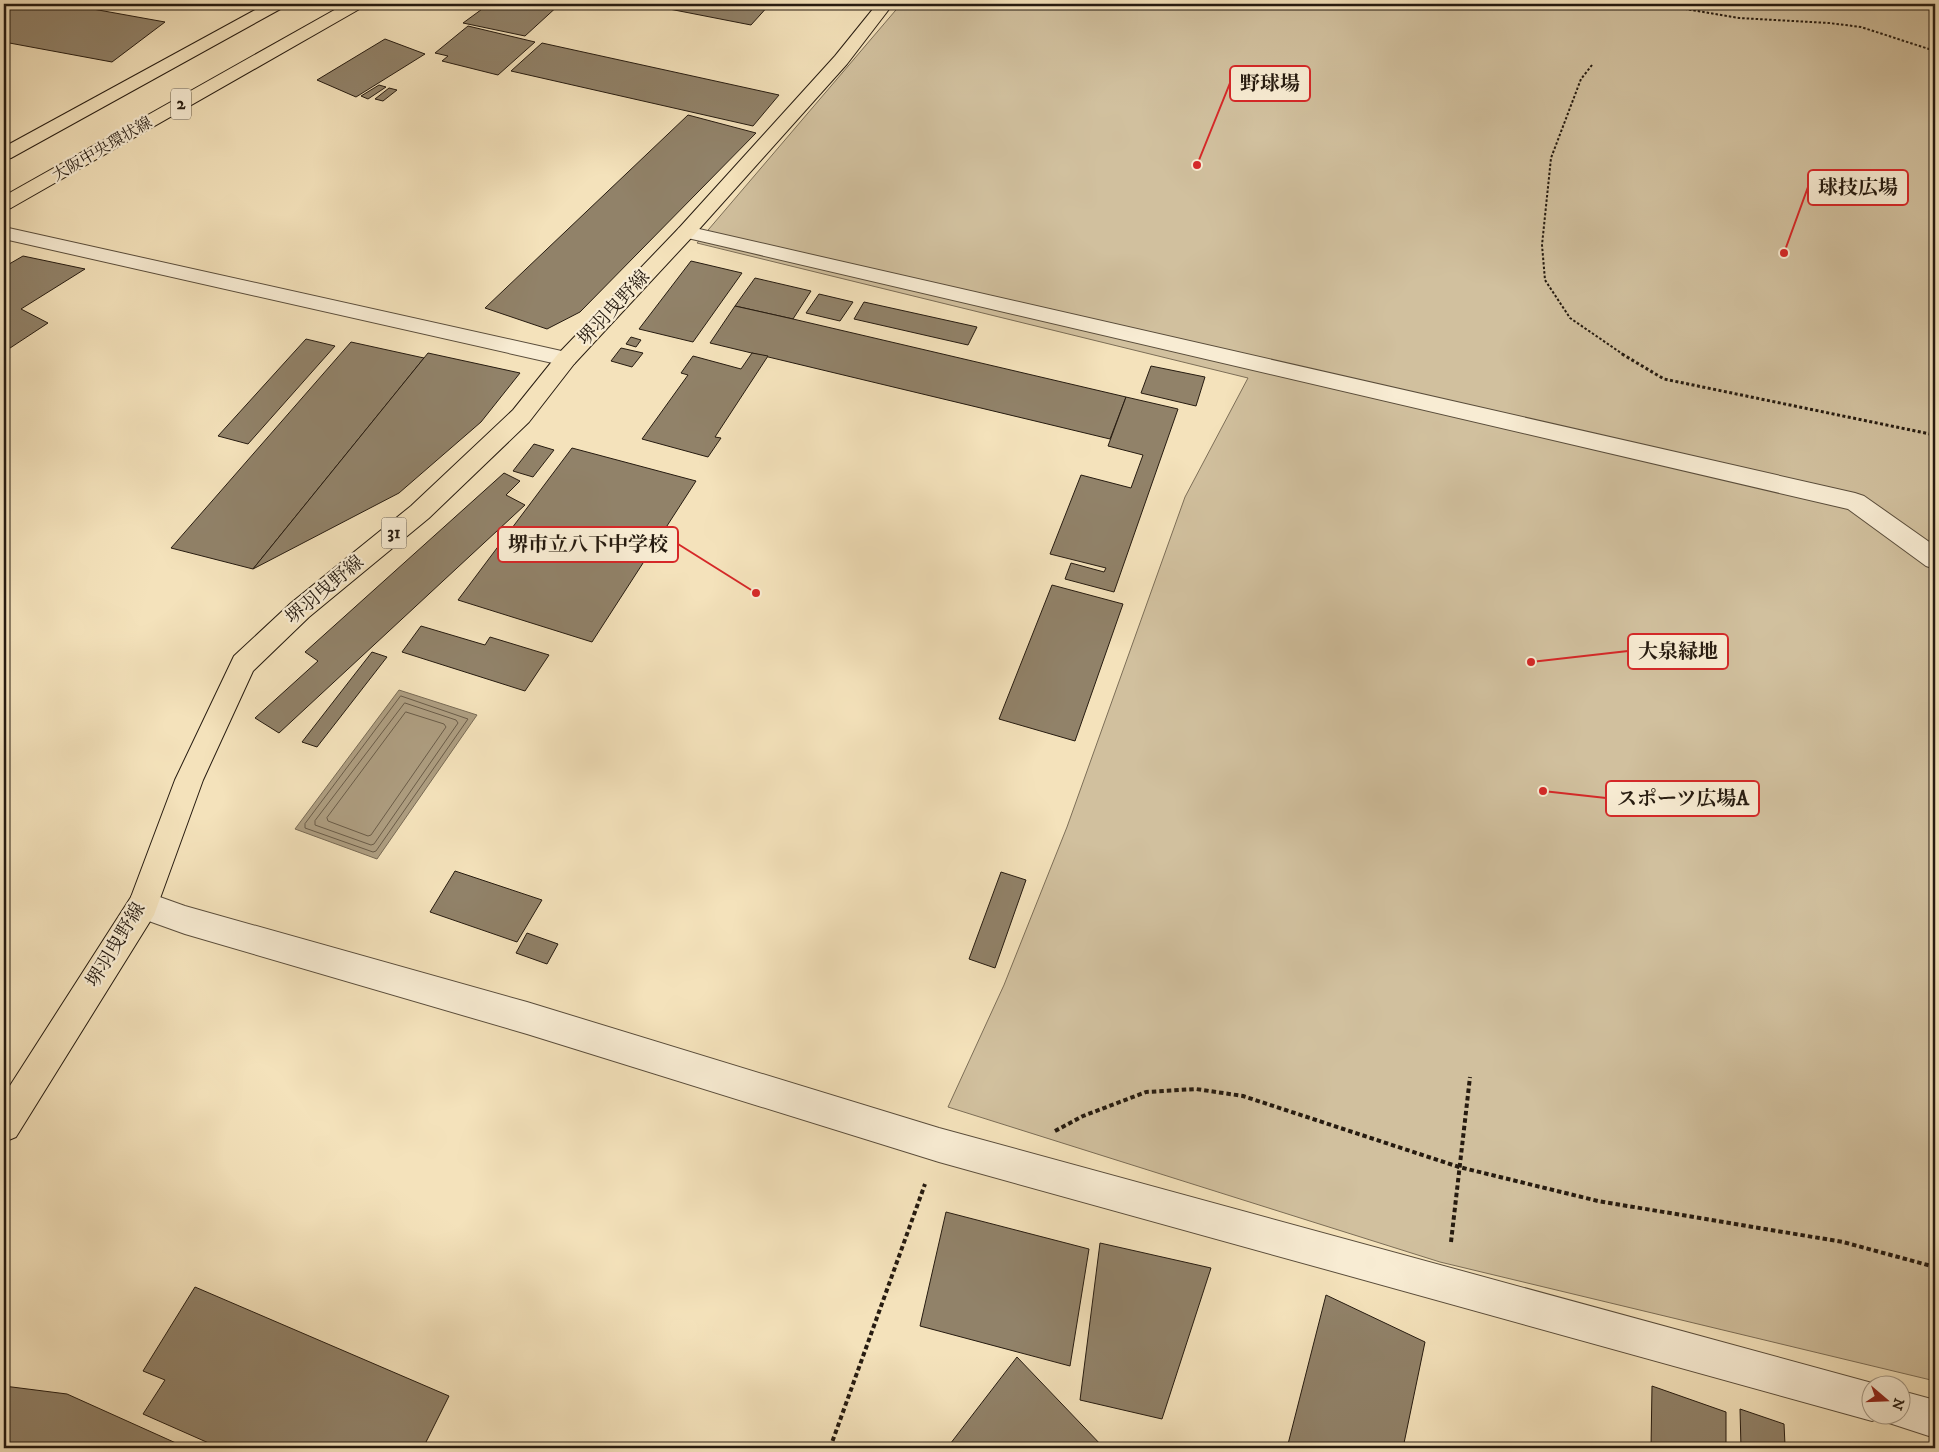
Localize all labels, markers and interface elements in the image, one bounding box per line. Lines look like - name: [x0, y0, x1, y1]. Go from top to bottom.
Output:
- callout: 野球場: [1230, 66, 1310, 101]
- text: 野球場: [1240, 72, 1300, 97]
- road number: 2: [171, 88, 191, 120]
- street label: 大阪中央環状線: [48, 112, 156, 186]
- callout: 球技広場: [1808, 170, 1908, 205]
- text: 球技広場: [1818, 176, 1898, 201]
- street label: 堺羽曳野線: [573, 265, 655, 351]
- road number: 31: [382, 518, 406, 548]
- callout: 堺市立八下中学校: [498, 527, 678, 562]
- text: 堺市立八下中学校: [508, 533, 668, 558]
- street label: 堺羽曳野線: [281, 551, 369, 629]
- callout: 大泉緑地: [1628, 634, 1728, 669]
- text: 大泉緑地: [1638, 640, 1718, 665]
- callout: スポーツ広場A: [1606, 781, 1759, 816]
- text: スポーツ広場A: [1617, 787, 1750, 812]
- street label: 堺羽曳野線: [82, 898, 150, 992]
- north arrow: [1862, 1374, 1912, 1424]
- text: N: [1887, 1396, 1908, 1413]

